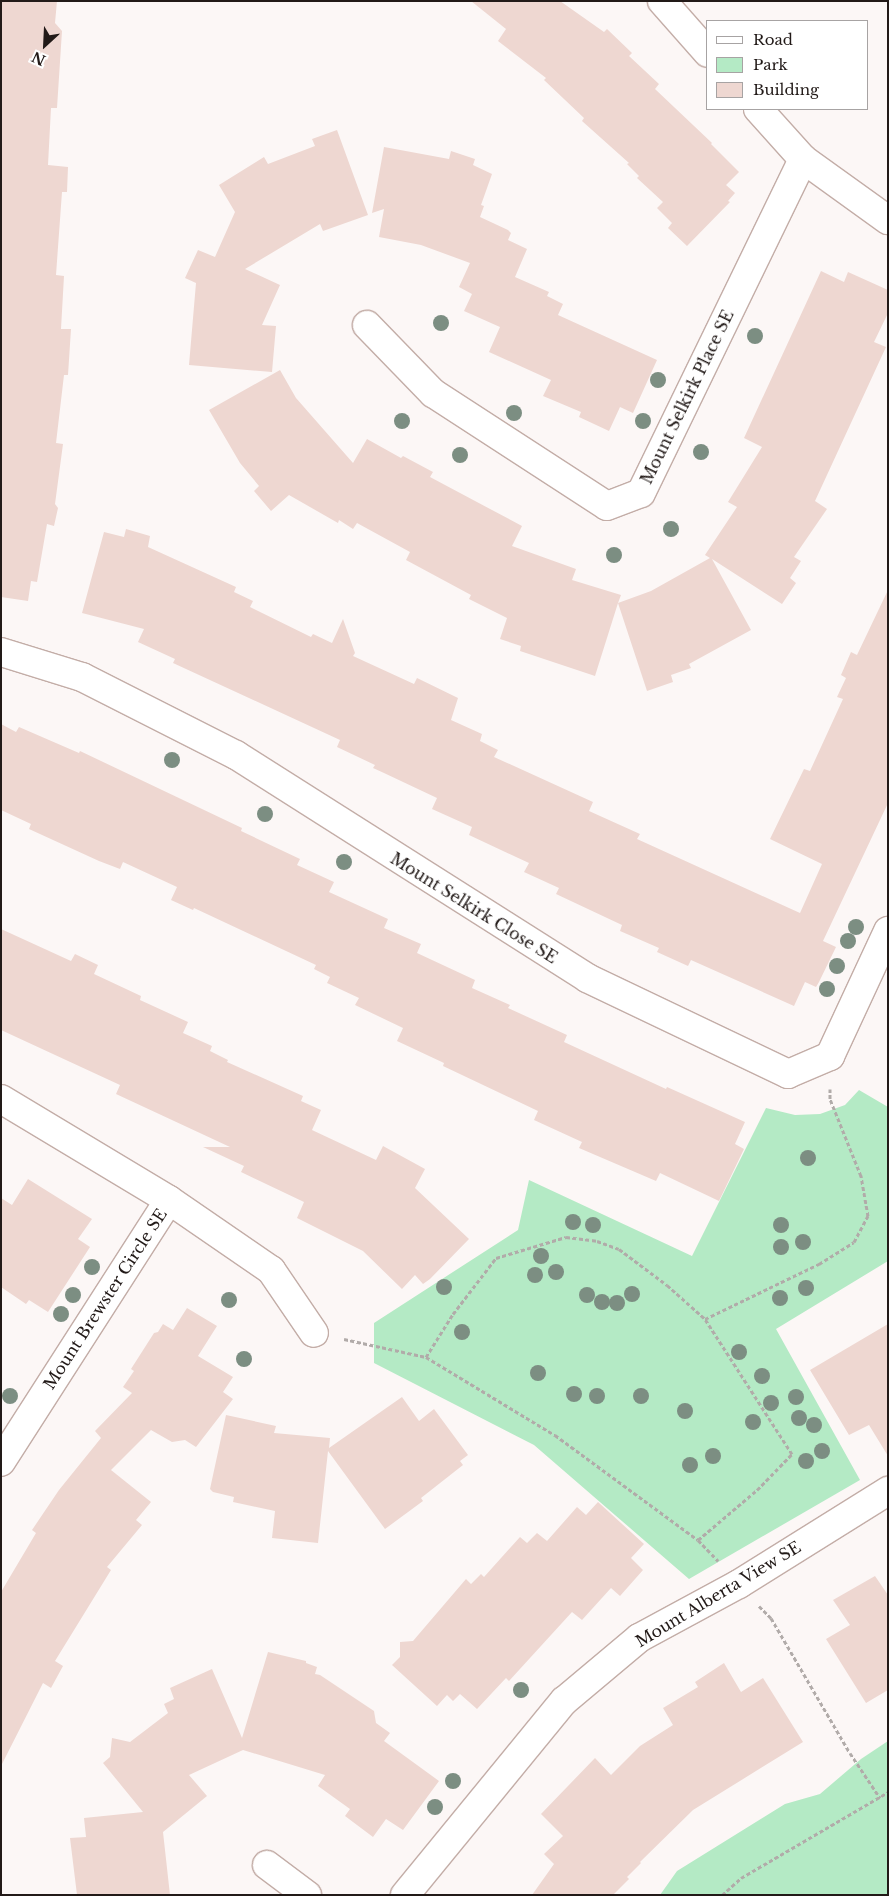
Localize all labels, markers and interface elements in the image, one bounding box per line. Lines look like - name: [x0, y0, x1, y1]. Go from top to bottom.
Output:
- north arrow: [20, 20, 70, 70]
- legend: [706, 20, 869, 110]
- text: Road: [753, 30, 793, 49]
- text: N: [29, 48, 48, 70]
- text: Park: [753, 55, 788, 74]
- text: Building: [753, 80, 819, 99]
- street label: Mount Selkirk Place SE: [636, 307, 738, 487]
- street label: Mount Selkirk Close SE: [387, 849, 561, 967]
- street label: Mount Brewster Circle SE: [39, 1205, 171, 1393]
- street label: Mount Alberta View SE: [631, 1537, 805, 1651]

